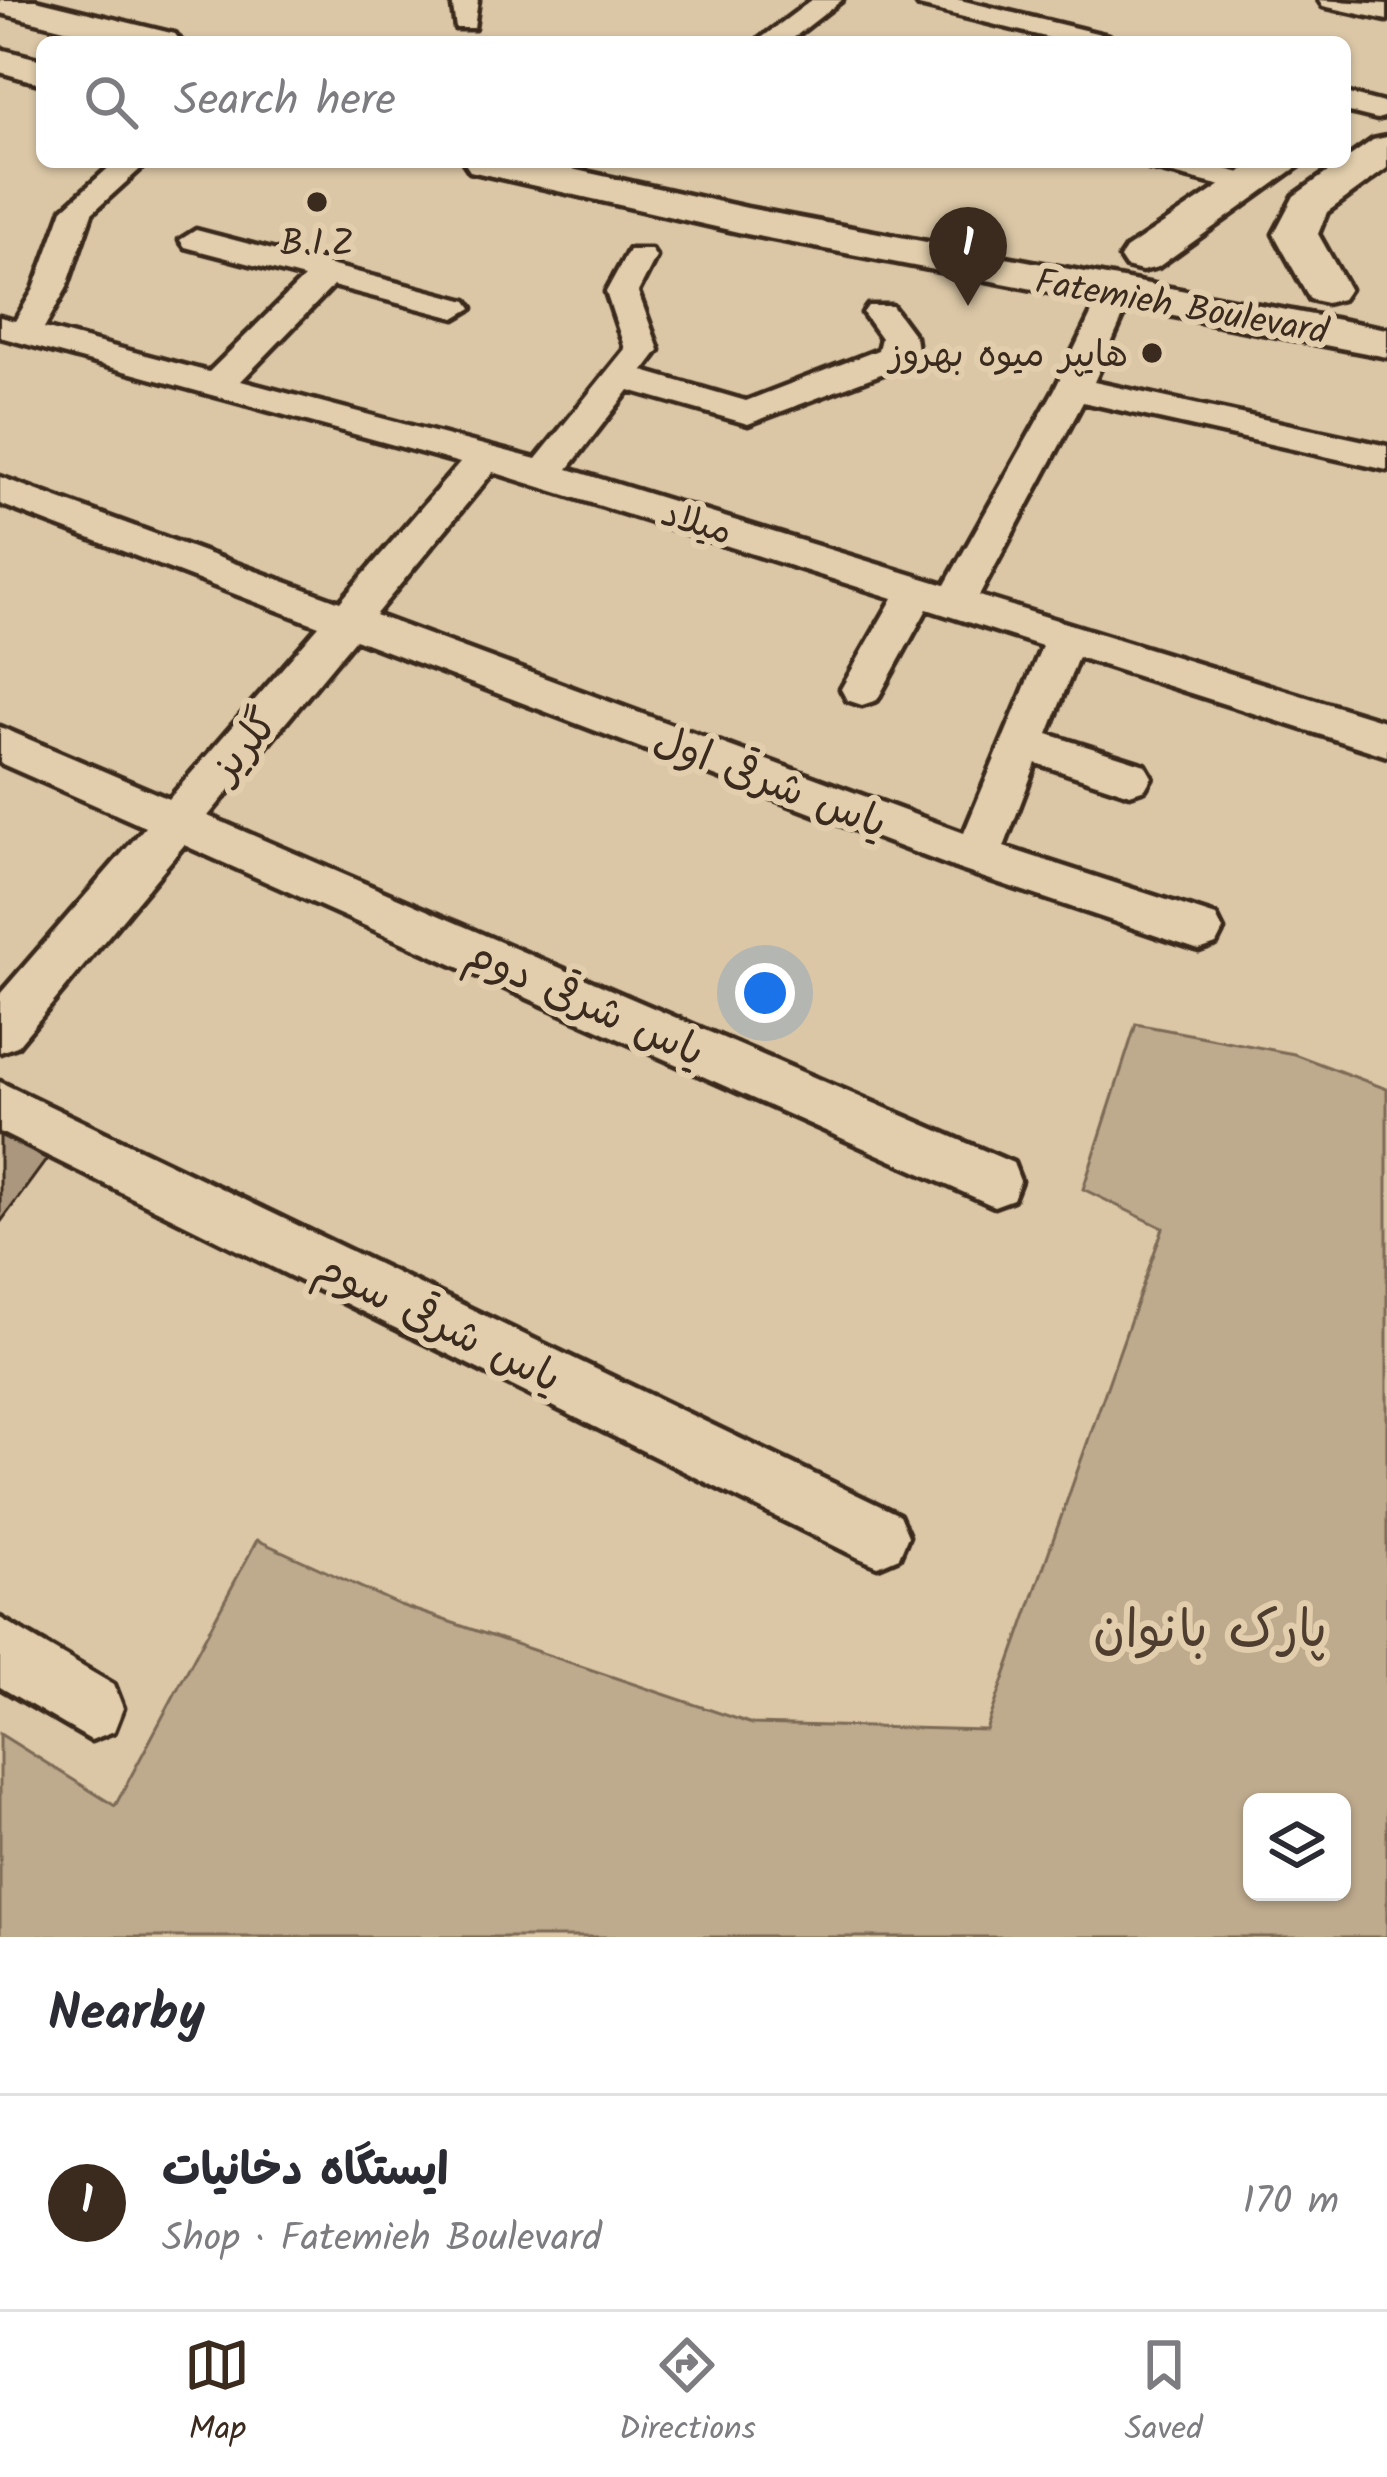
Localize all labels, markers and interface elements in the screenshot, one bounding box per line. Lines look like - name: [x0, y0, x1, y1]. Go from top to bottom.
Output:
- search box: [36, 36, 1351, 168]
- text: Search here: [174, 66, 396, 138]
- icon: search: [78, 69, 144, 135]
- marker: B.I.Z: [304, 189, 330, 215]
- pin: 1: [929, 207, 1007, 306]
- place label: B.I.Z: [280, 217, 354, 274]
- street label: Fatemieh Boulevard: [1030, 255, 1333, 362]
- place label: هایپر میوه بهروز: [886, 328, 1128, 385]
- marker: هایپر میوه بهروز: [1139, 340, 1165, 366]
- street label: میلاد: [653, 487, 739, 562]
- street label: گلریز: [193, 694, 297, 800]
- street label: یاس شرقی اول: [643, 708, 896, 858]
- street label: یاس شرقی دوم: [454, 922, 715, 1087]
- your location: [735, 963, 795, 1023]
- street label: یاس شرقی سوم: [303, 1236, 572, 1413]
- park label: پارک بانوان: [1093, 1592, 1327, 1673]
- map controls: [1243, 1793, 1351, 1901]
- button: layers: [1243, 1793, 1351, 1901]
- text: Nearby: [48, 1975, 205, 2056]
- text: ایستگاه دخانیات: [162, 2136, 448, 2208]
- text: 1: [81, 2172, 93, 2234]
- text: 170 m: [1243, 2172, 1339, 2234]
- text: Shop · Fatemieh Boulevard: [162, 2209, 602, 2271]
- tab: Map: [184, 2332, 250, 2457]
- tab: Directions: [619, 2332, 756, 2457]
- tab: Saved: [1124, 2332, 1203, 2457]

